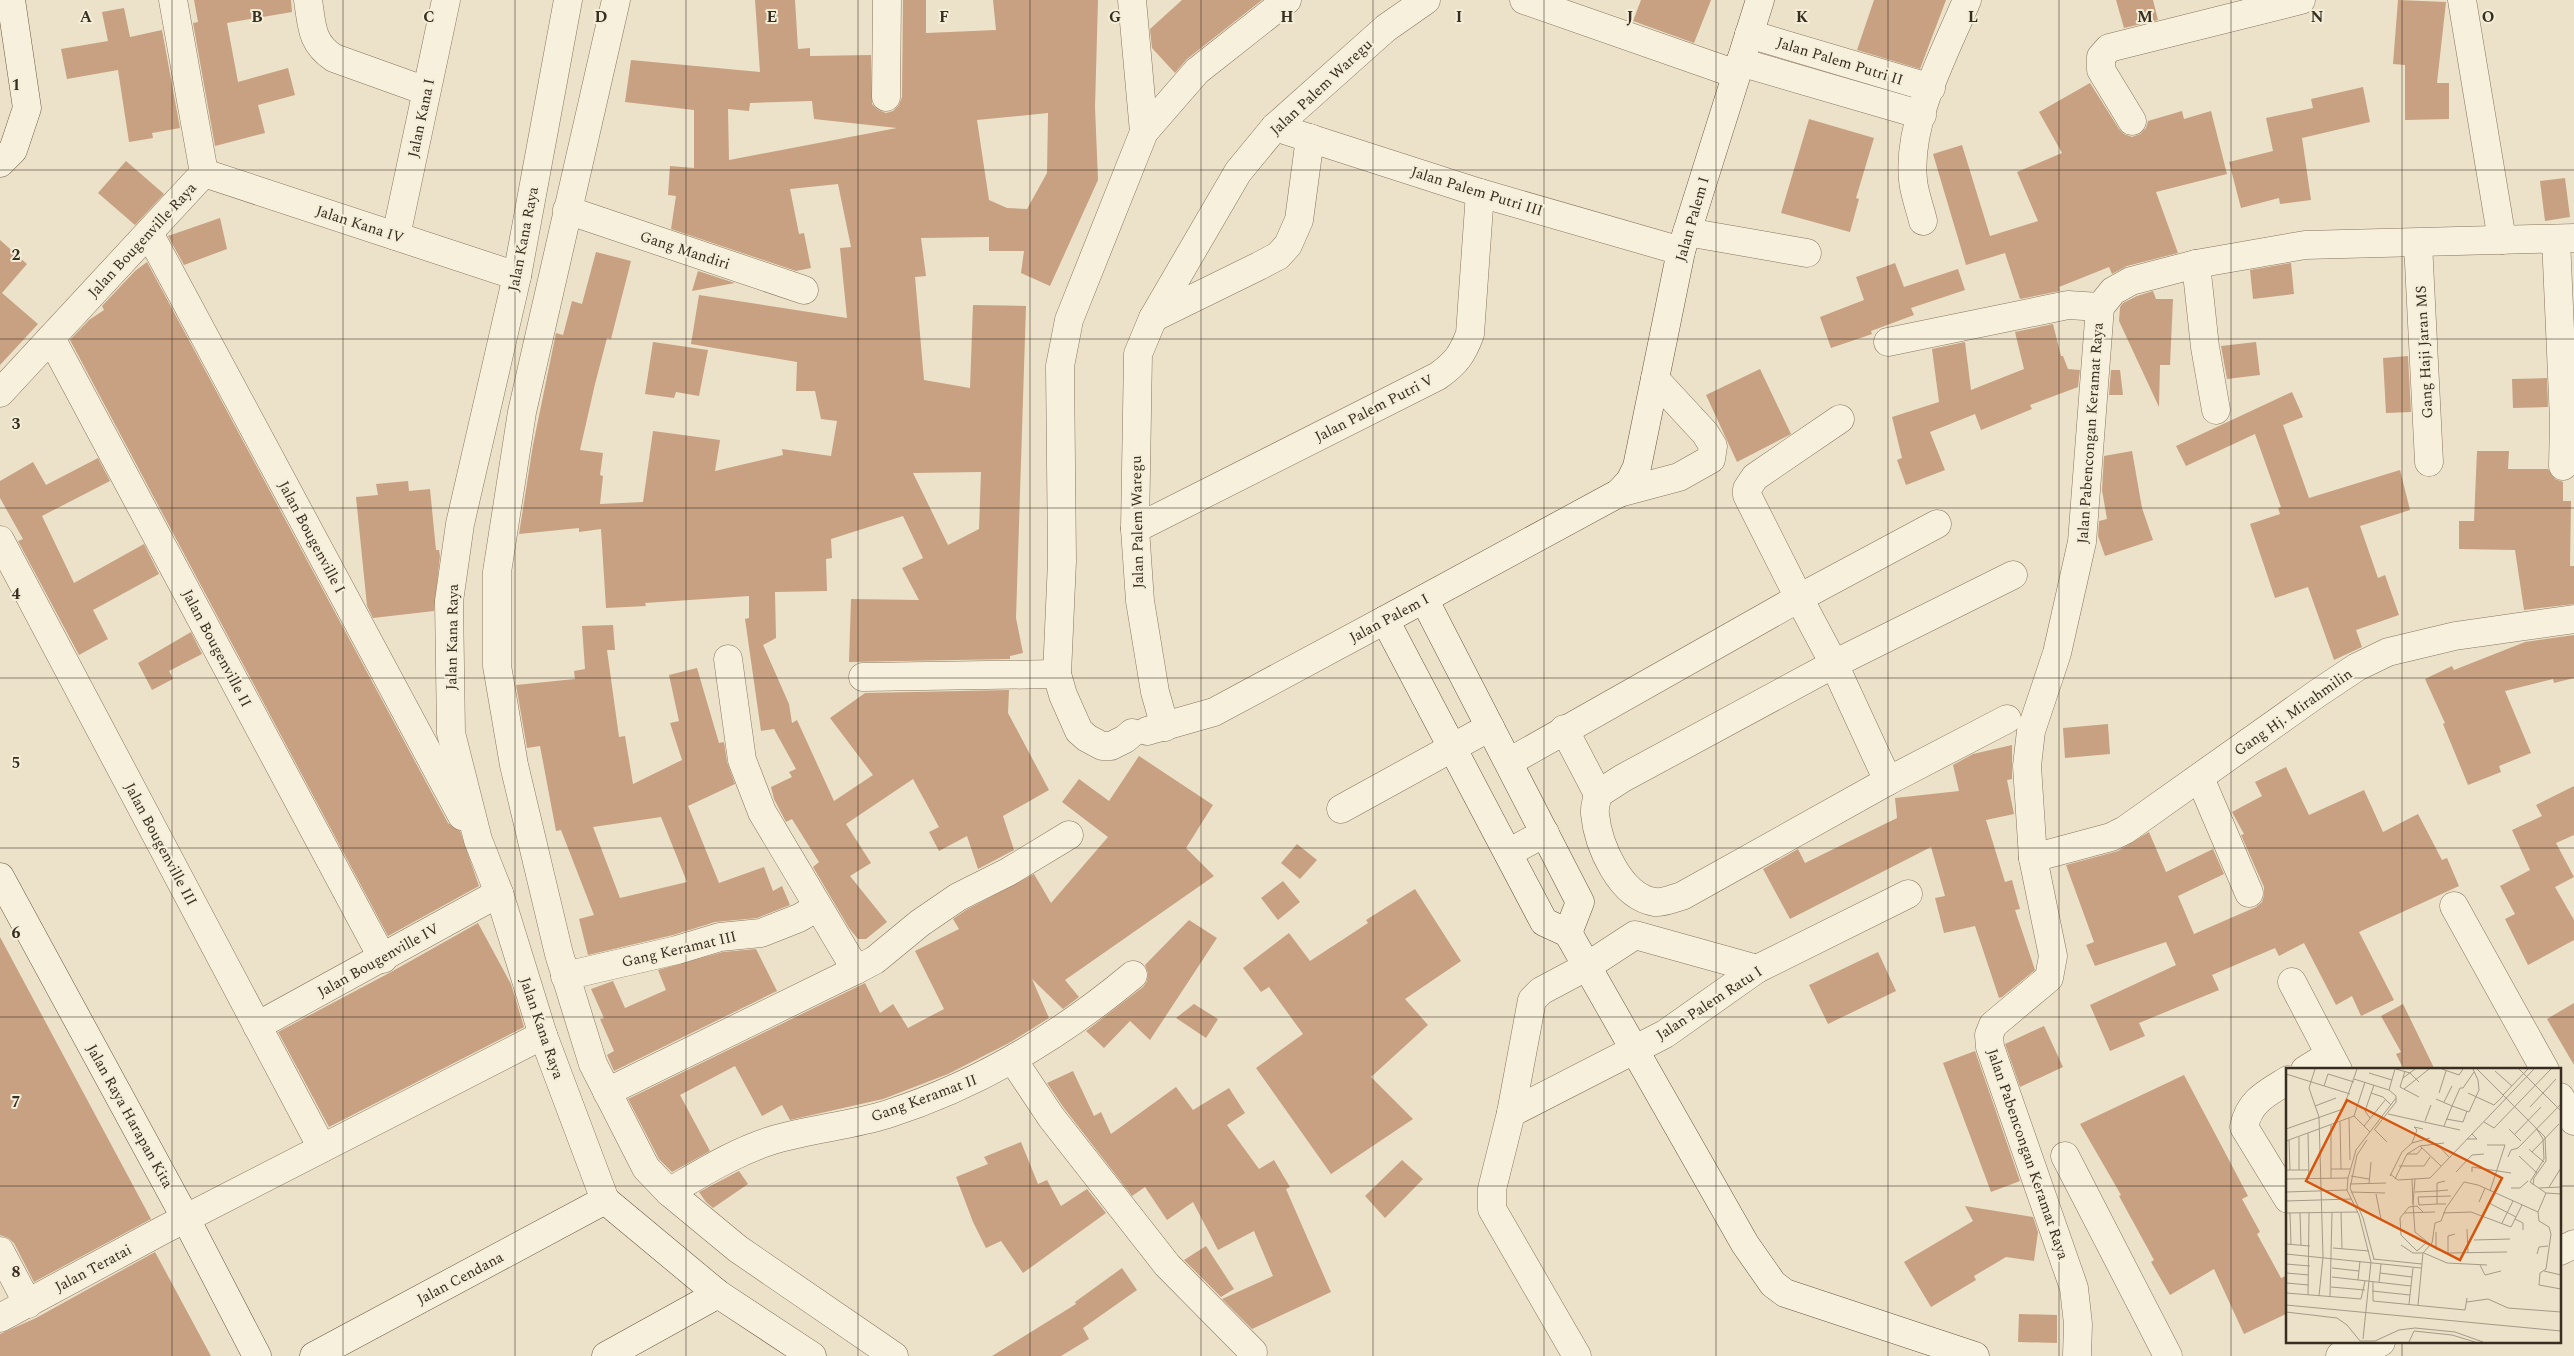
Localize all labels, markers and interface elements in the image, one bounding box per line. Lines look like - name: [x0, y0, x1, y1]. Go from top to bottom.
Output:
- text: A: [80, 5, 93, 29]
- text: B: [251, 5, 263, 29]
- text: C: [423, 5, 435, 29]
- text: D: [595, 5, 608, 29]
- text: E: [767, 5, 777, 29]
- text: F: [939, 5, 949, 29]
- text: G: [1109, 5, 1121, 29]
- text: H: [1280, 5, 1294, 29]
- text: I: [1456, 5, 1462, 29]
- text: J: [1627, 5, 1634, 29]
- text: K: [1796, 5, 1809, 29]
- text: L: [1968, 5, 1978, 29]
- text: M: [2137, 5, 2153, 29]
- text: N: [2310, 5, 2324, 29]
- text: O: [2482, 5, 2494, 29]
- street label: Jalan Palem Putri II: [1774, 31, 1906, 92]
- street label: Jalan Palem Waregu: [1265, 33, 1378, 141]
- text: 1: [12, 73, 20, 97]
- street label: Jalan Kana I: [402, 76, 441, 160]
- street label: Jalan Palem Putri III: [1408, 160, 1546, 223]
- street label: Jalan Palem I: [1669, 174, 1716, 264]
- street label: Jalan Bougenville Raya: [83, 177, 203, 303]
- street label: Jalan Kana Raya: [502, 184, 545, 293]
- street label: Jalan Kana IV: [313, 199, 407, 250]
- street label: Gang Mandiri: [637, 225, 733, 276]
- text: 2: [12, 243, 21, 267]
- street label: Gang Haji Jaran MS: [2410, 285, 2439, 419]
- street label: Jalan Pabencongan Keramat Raya: [2071, 321, 2110, 545]
- street label: Jalan Palem Putri V: [1311, 369, 1438, 448]
- text: 3: [12, 412, 21, 436]
- street label: Jalan Palem Waregu: [1125, 455, 1150, 589]
- street label: Jalan Bougenville I: [272, 477, 351, 598]
- text: 4: [12, 582, 21, 606]
- street label: Jalan Kana Raya: [440, 583, 465, 690]
- street label: Jalan Bougenville II: [176, 585, 257, 711]
- street label: Jalan Palem I: [1345, 588, 1433, 649]
- street label: Gang Hj. Mirahmilin: [2229, 663, 2358, 762]
- text: 5: [12, 751, 20, 775]
- street label: Jalan Bougenville III: [118, 779, 203, 910]
- street label: Jalan Bougenville IV: [313, 917, 443, 1003]
- text: 6: [12, 921, 21, 945]
- street label: Gang Keramat III: [619, 925, 739, 974]
- street label: Jalan Palem Ratu I: [1652, 960, 1767, 1046]
- street label: Jalan Kana Raya: [513, 974, 570, 1083]
- street label: Jalan Raya Harapan Kita: [80, 1040, 179, 1193]
- street label: Jalan Pabencongan Keramat Raya: [1981, 1045, 2075, 1263]
- inset map: [2286, 1068, 2562, 1344]
- street label: Gang Keramat II: [868, 1069, 981, 1128]
- text: 7: [12, 1090, 21, 1114]
- street label: Jalan Teratai: [51, 1239, 136, 1298]
- street label: Jalan Cendana: [413, 1246, 508, 1311]
- text: 8: [12, 1260, 21, 1284]

